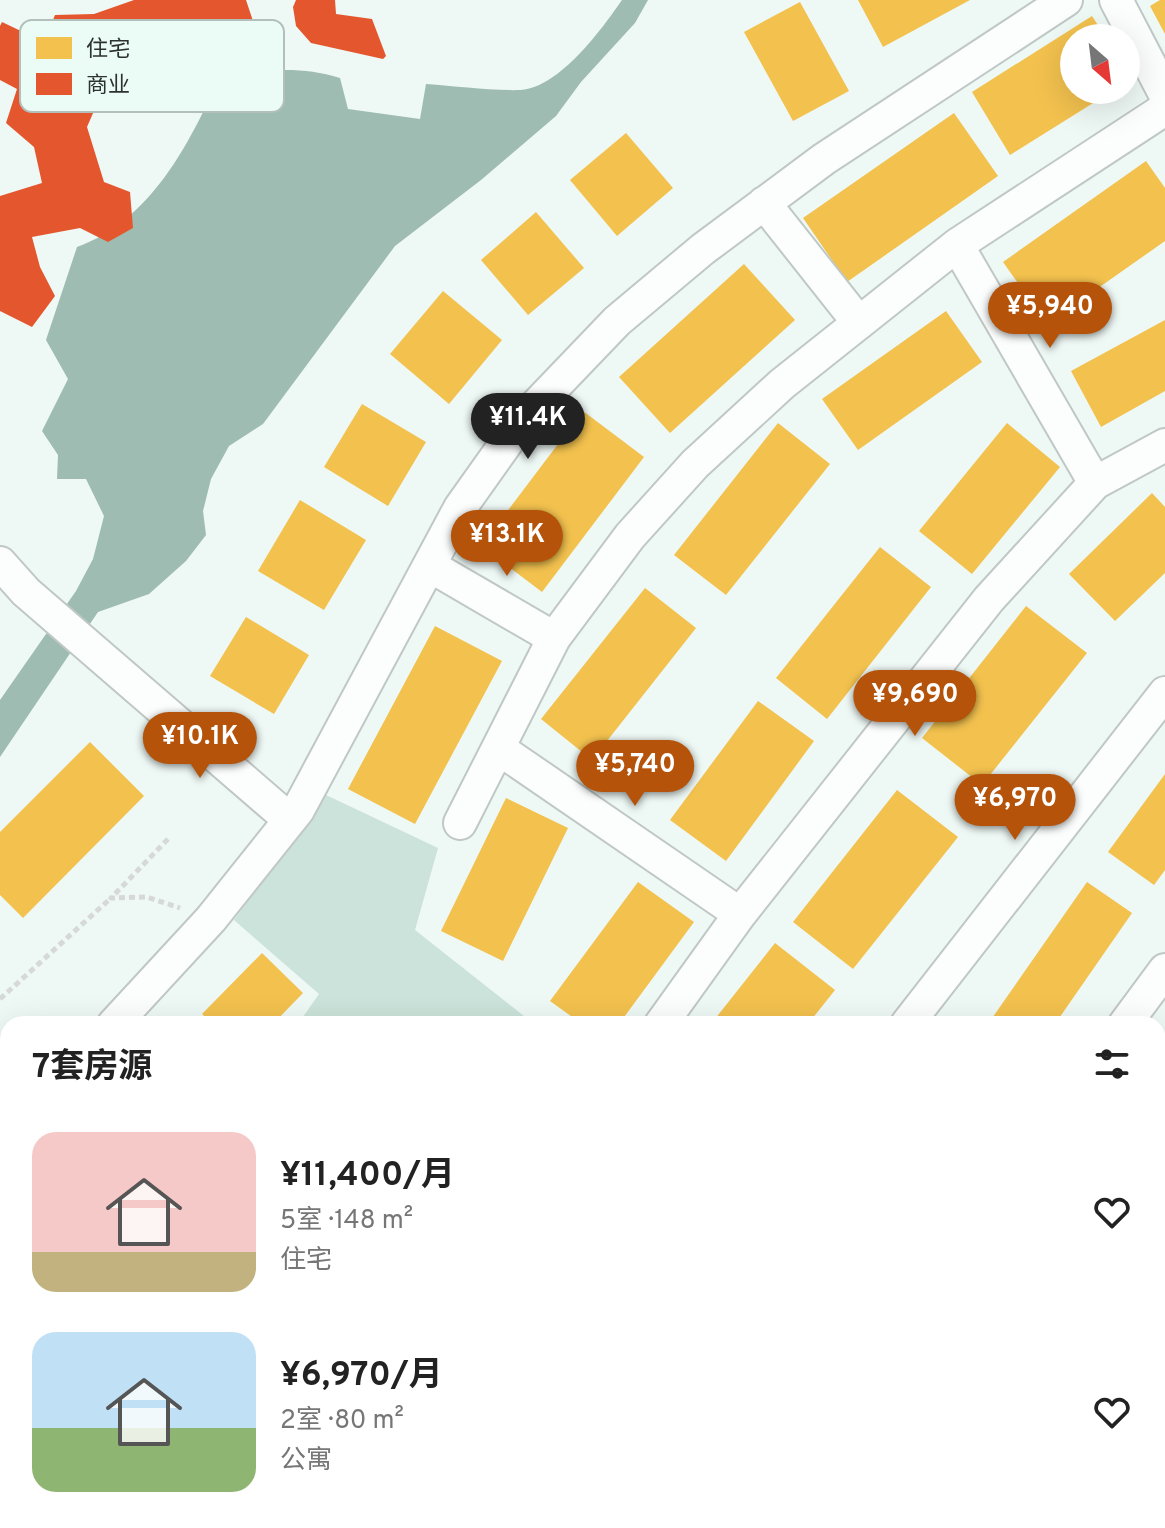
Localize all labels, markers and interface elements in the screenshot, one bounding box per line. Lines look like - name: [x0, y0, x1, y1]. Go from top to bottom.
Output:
- legend: [20, 20, 284, 112]
- north arrow: [1060, 24, 1140, 104]
- map controls: [1060, 24, 1140, 104]
- text: 住宅: [86, 37, 130, 64]
- text: 商业: [86, 73, 130, 100]
- pin: ¥5,940: [985, 282, 1115, 350]
- text: ¥5,940: [1006, 291, 1094, 324]
- pin: ¥11.4K: [463, 393, 593, 461]
- text: ¥11.4K: [489, 402, 567, 435]
- pin: ¥13.1K: [442, 510, 572, 578]
- text: ¥13.1K: [469, 519, 545, 552]
- pin: ¥9,690: [850, 670, 980, 738]
- text: ¥9,690: [871, 679, 959, 712]
- pin: ¥10.1K: [135, 712, 265, 780]
- text: ¥10.1K: [161, 721, 239, 754]
- pin: ¥5,740: [570, 740, 700, 808]
- text: ¥5,740: [594, 749, 676, 782]
- pin: ¥6,970: [950, 774, 1080, 842]
- text: ¥6,970: [973, 783, 1057, 816]
- icon: filters: [1090, 1042, 1134, 1086]
- text: 7套房源: [32, 1047, 152, 1090]
- text: ¥11,400/月: [280, 1155, 455, 1198]
- icon: home: [96, 1164, 192, 1260]
- icon: heart: [1090, 1190, 1134, 1234]
- text: 5室 · 148 m²: [280, 1205, 413, 1238]
- text: 住宅: [280, 1245, 332, 1278]
- text: ¥6,970/月: [280, 1355, 443, 1398]
- icon: home: [96, 1364, 192, 1460]
- icon: heart: [1090, 1390, 1134, 1434]
- text: 2室 · 80 m²: [280, 1405, 404, 1438]
- text: 公寓: [280, 1445, 332, 1478]

